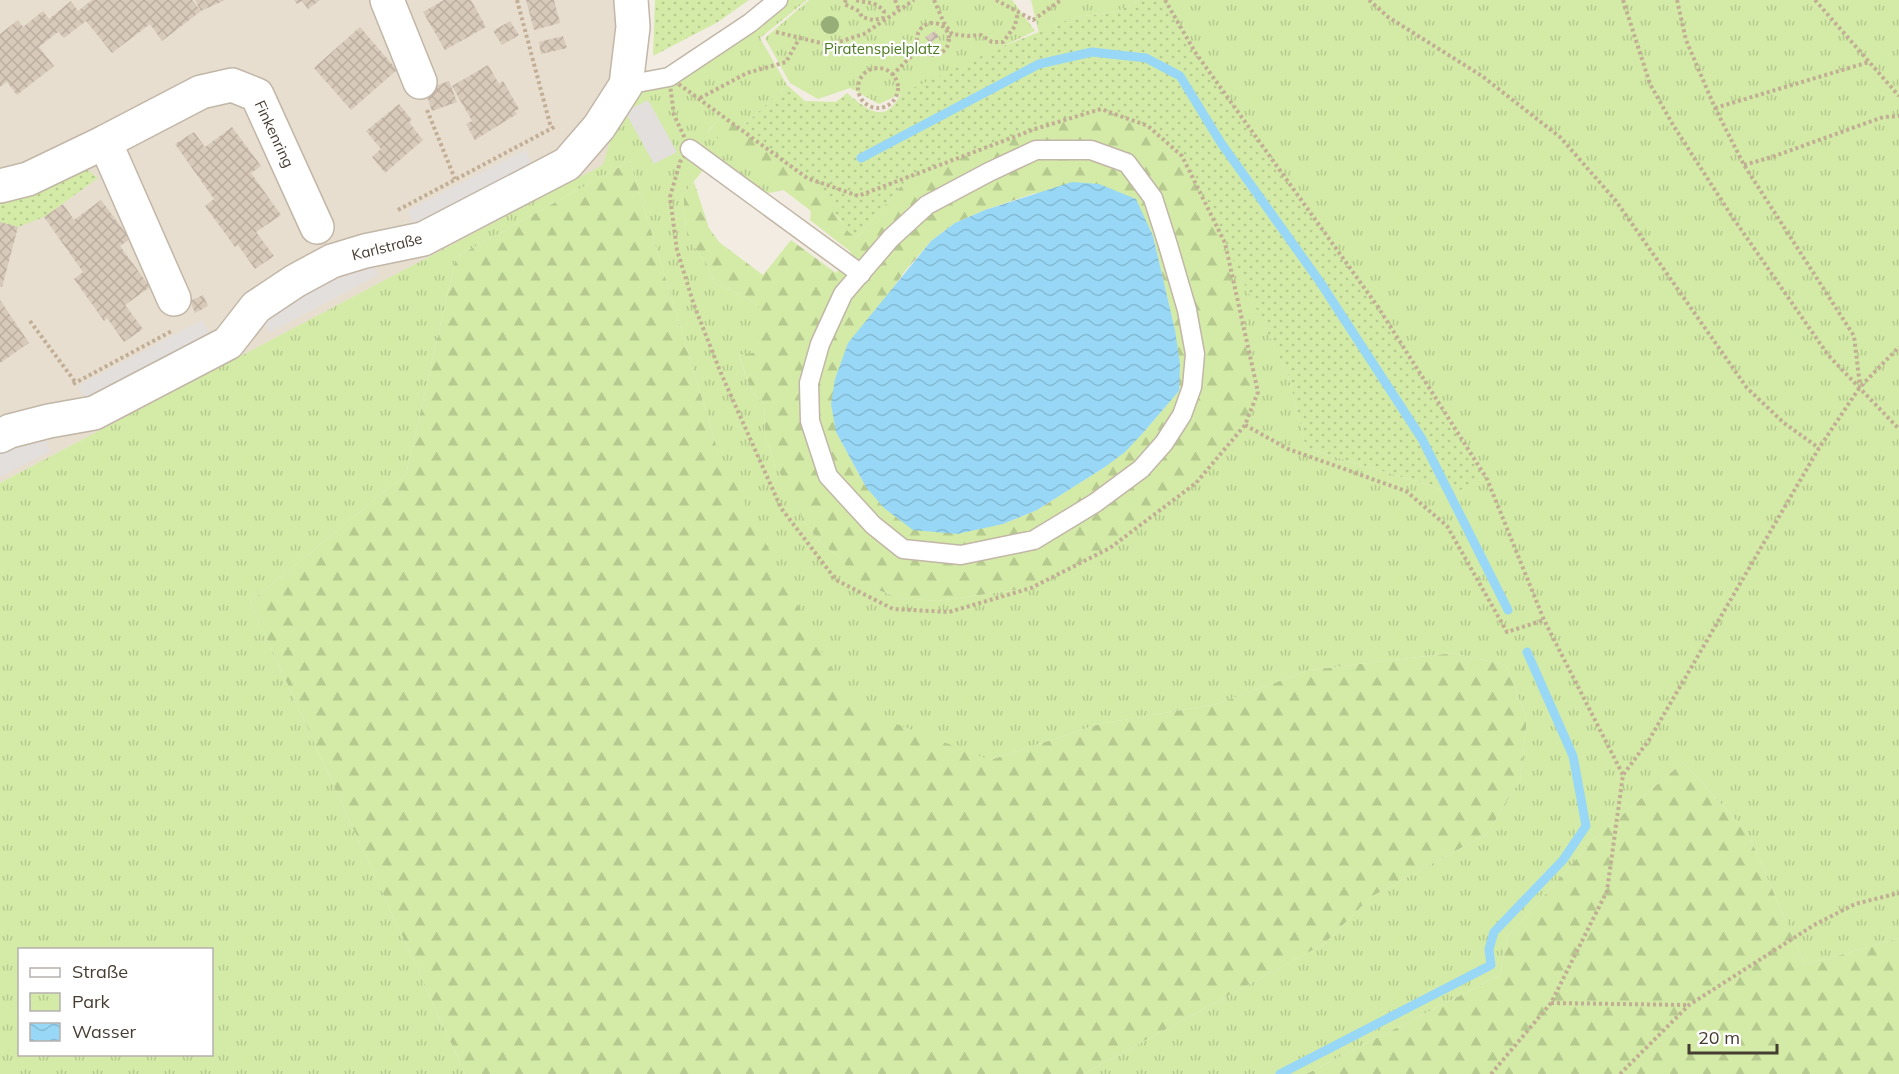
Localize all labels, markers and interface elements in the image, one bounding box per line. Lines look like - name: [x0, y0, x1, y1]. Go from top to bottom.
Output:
- park label: Piratenspielplatz: [824, 39, 940, 58]
- street label: Finkenring: [251, 97, 298, 170]
- street label: Karlstraße: [350, 229, 424, 264]
- legend: [18, 948, 213, 1056]
- text: Straße: [72, 960, 128, 983]
- text: Park: [72, 990, 111, 1013]
- scale bar: [1689, 1017, 1778, 1055]
- text: Wasser: [72, 1020, 136, 1043]
- text: 20 m: [1698, 1026, 1740, 1049]

